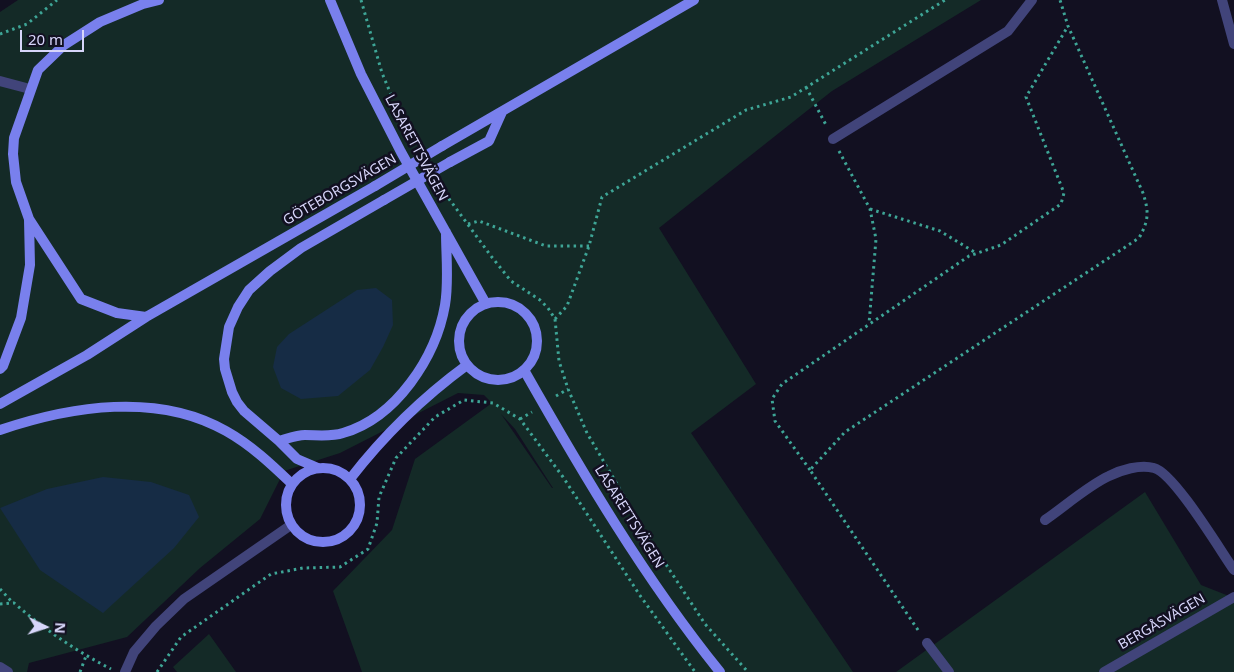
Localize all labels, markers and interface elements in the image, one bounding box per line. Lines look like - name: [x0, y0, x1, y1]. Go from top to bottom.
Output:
- scale bar: [22, 20, 86, 52]
- text: 20 m: [28, 29, 63, 49]
- street label: LASARETTSVÄGEN: [381, 92, 451, 204]
- street label: GÖTEBORGSVÄGEN: [280, 151, 400, 229]
- street label: LASARETTSVÄGEN: [591, 462, 667, 572]
- street label: BERGÅSVÄGEN: [1116, 590, 1208, 654]
- north arrow: [20, 602, 70, 652]
- text: N: [51, 622, 70, 634]

